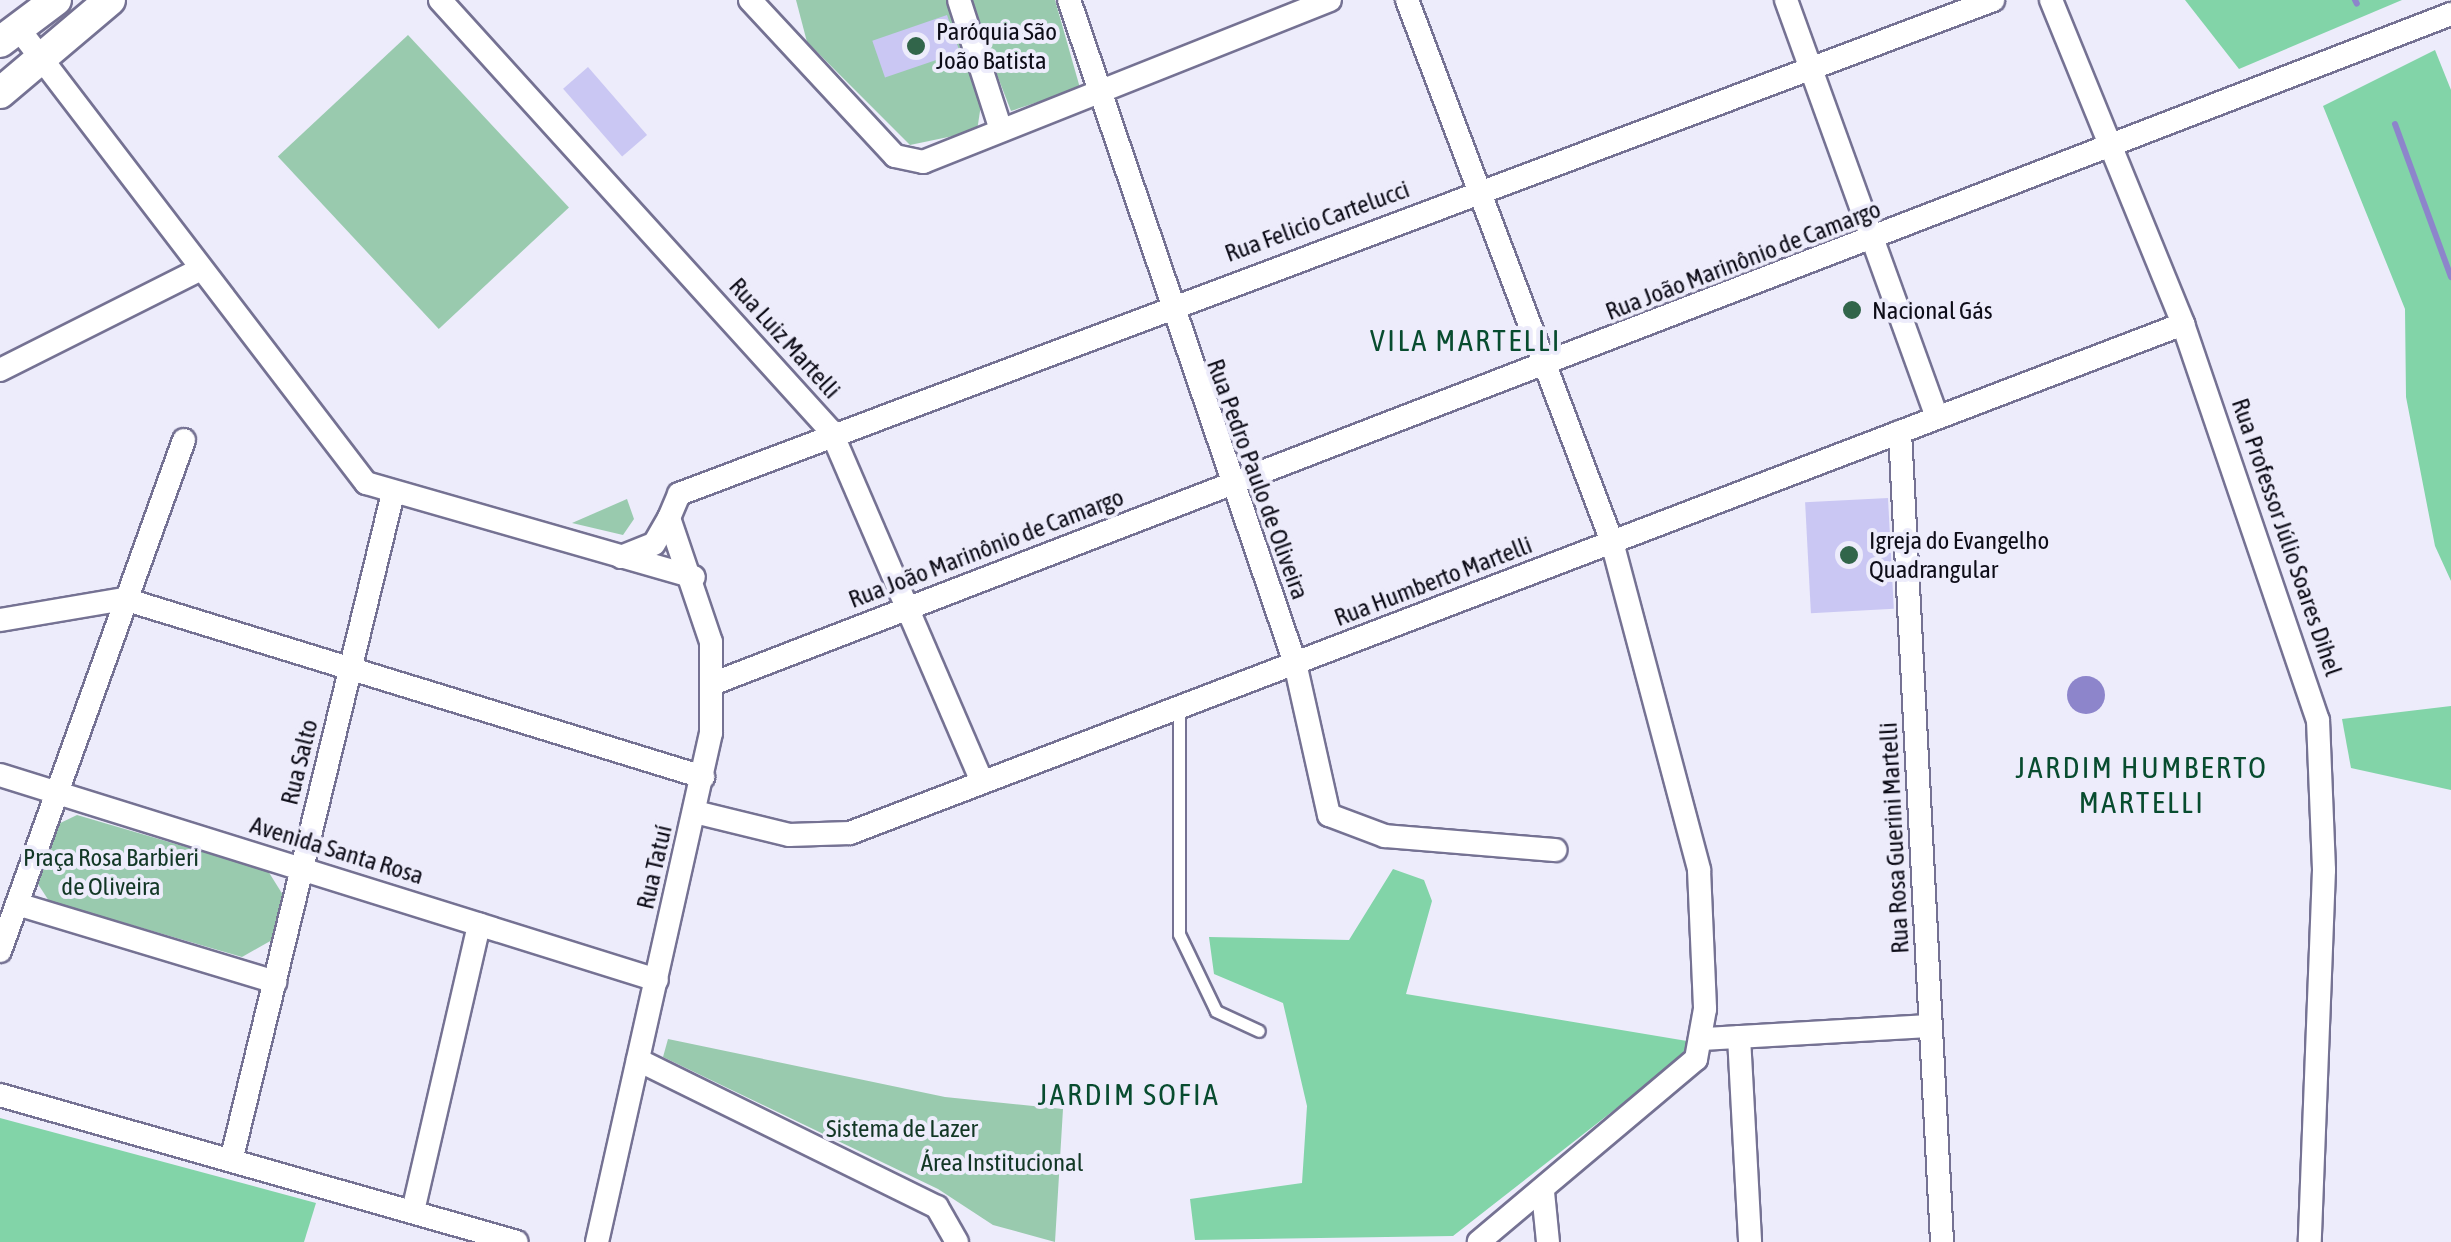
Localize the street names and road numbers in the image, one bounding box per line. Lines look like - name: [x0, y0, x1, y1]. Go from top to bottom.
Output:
- street label: Rua Felicio Cartelucci: [1221, 174, 1413, 268]
- street label: Rua João Marinônio de Camargo: [1601, 194, 1885, 326]
- street label: Rua Luiz Martelli: [723, 271, 847, 405]
- street label: Rua Pedro Paulo de Oliveira: [1201, 355, 1315, 603]
- street label: Rua Professor Júlio Soares Dihel: [2225, 394, 2349, 680]
- street label: Rua João Marinônio de Camargo: [844, 482, 1128, 614]
- street label: Rua Humberto Martelli: [1330, 529, 1536, 633]
- street label: Rua Salto: [274, 716, 324, 808]
- street label: Rua Rosa Guerini Martelli: [1873, 722, 1915, 954]
- street label: Avenida Santa Rosa: [247, 809, 427, 891]
- street label: Rua Tatuí: [630, 822, 678, 912]

